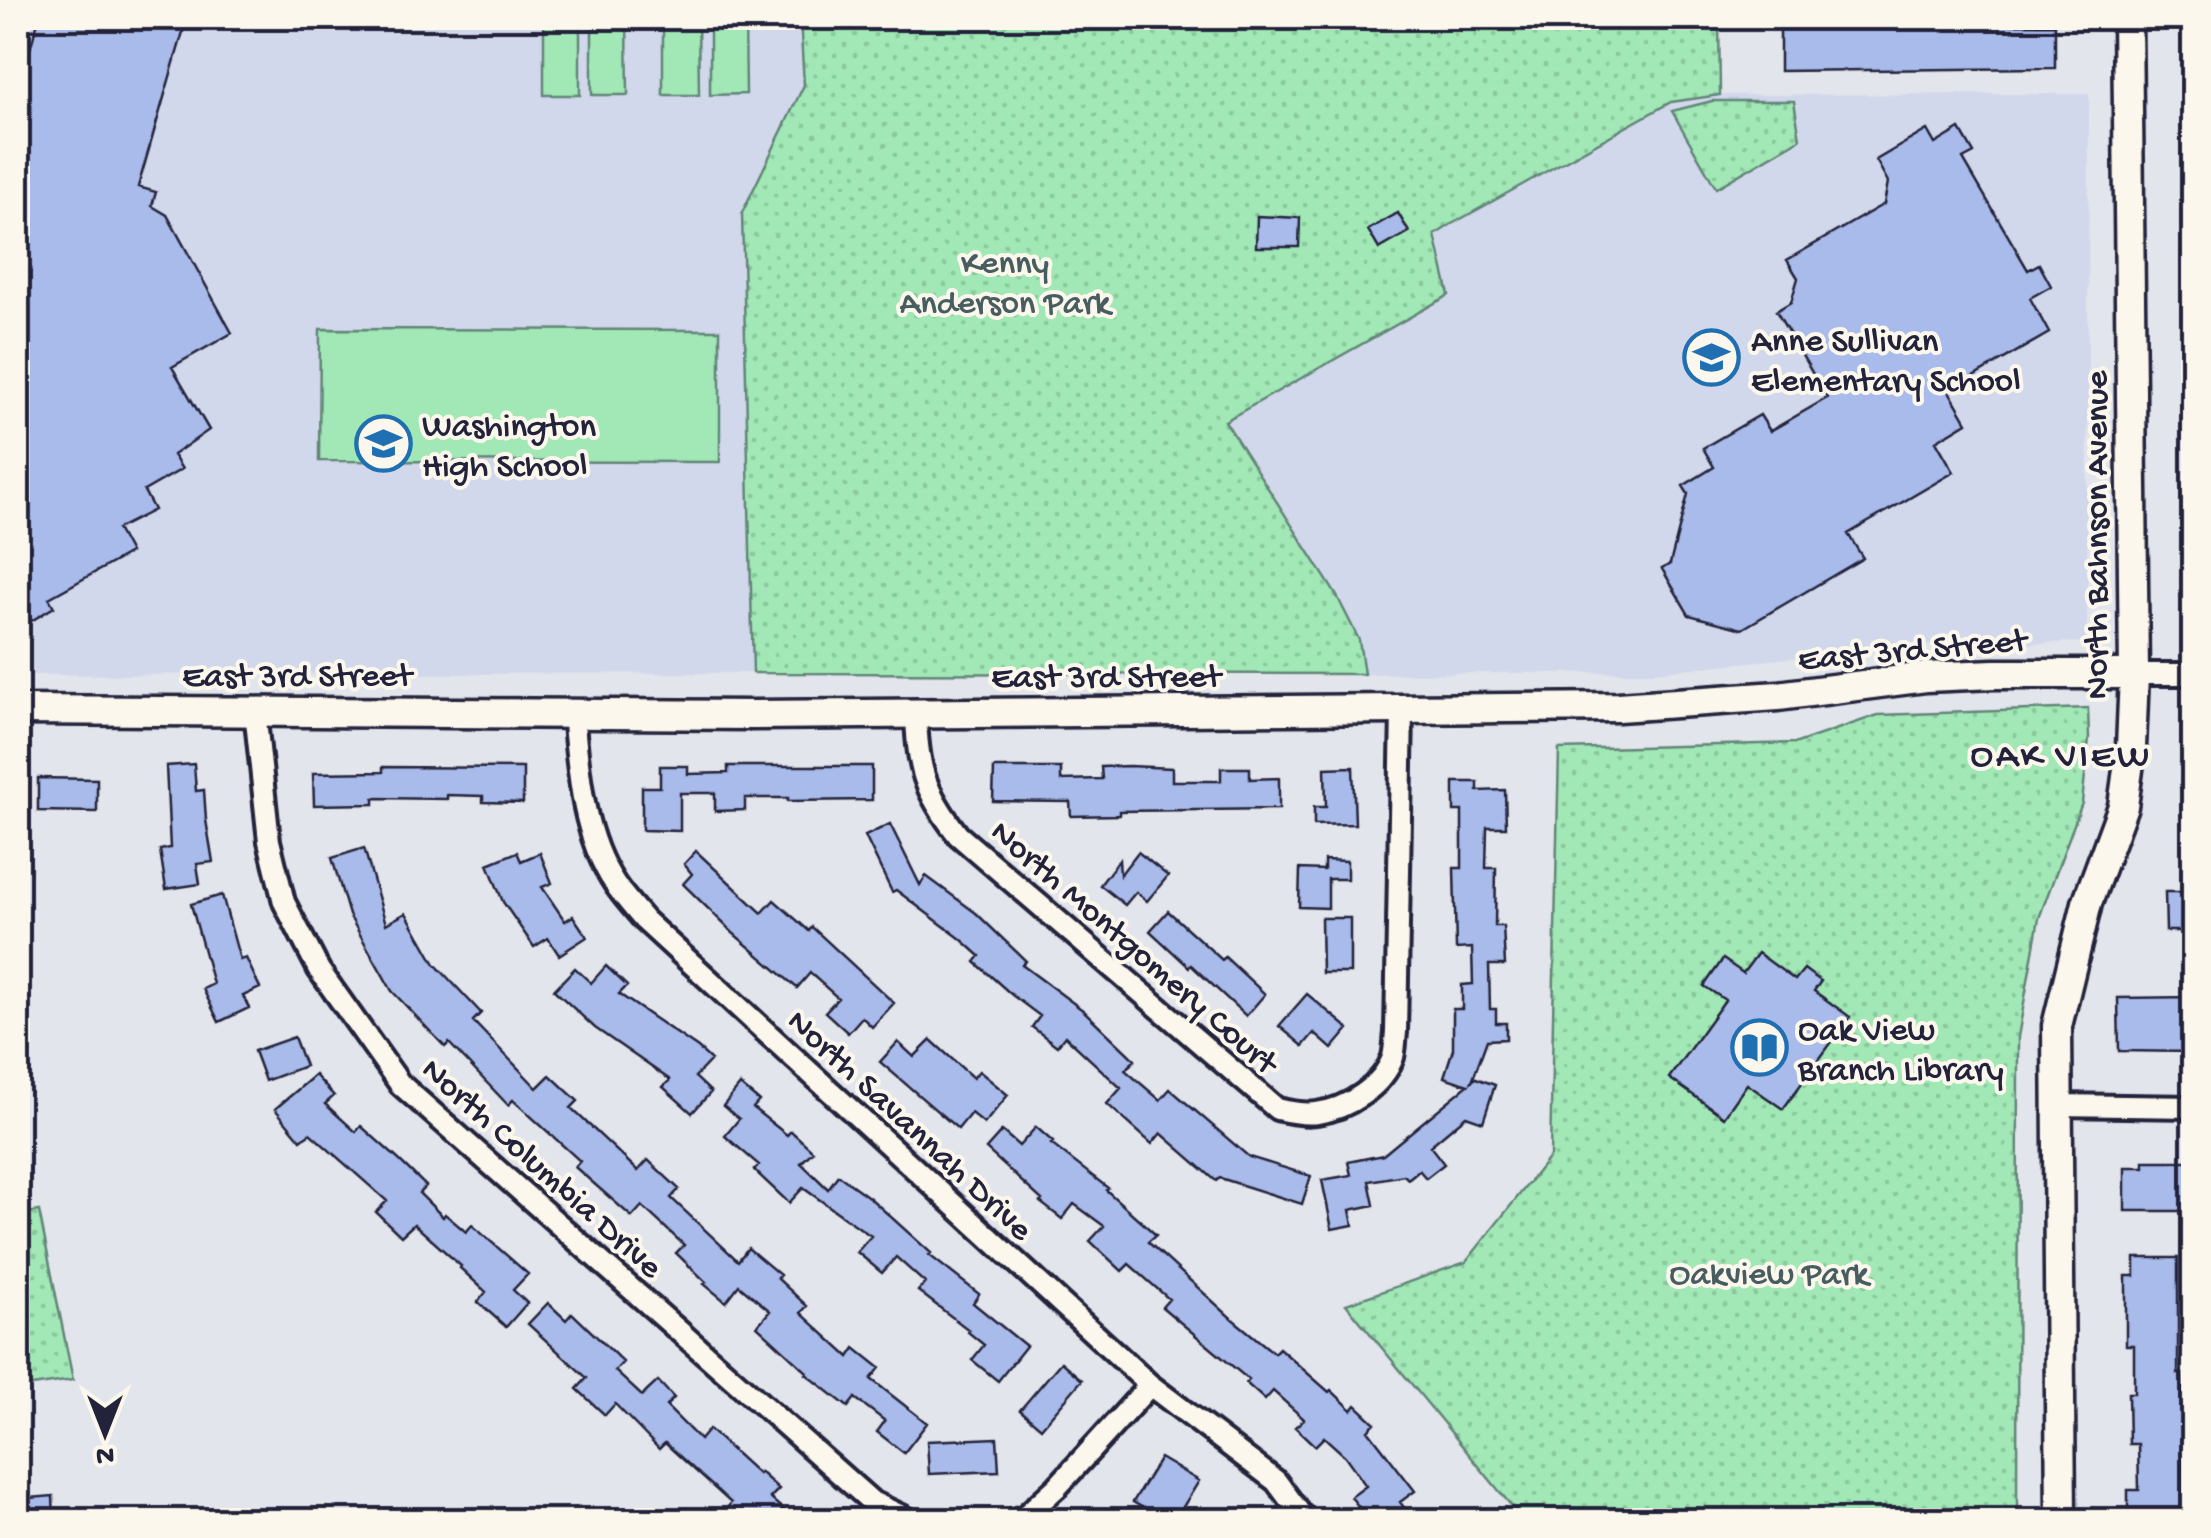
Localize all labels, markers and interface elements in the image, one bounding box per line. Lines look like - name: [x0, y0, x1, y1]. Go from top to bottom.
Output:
- park label: Kenny Anderson Park: [900, 245, 1114, 326]
- place label: Anne Sullivan Elementary School: [1751, 323, 2021, 404]
- school or university icon: Anne Sullivan Elementary School: [1682, 328, 1742, 388]
- street label: North Bahnson Avenue: [2079, 370, 2120, 699]
- place label: Washington High School: [422, 408, 596, 489]
- school or university icon: Washington High School: [353, 413, 413, 473]
- street label: East 3rd Street: [1796, 622, 2031, 683]
- street label: East 3rd Street: [182, 658, 414, 699]
- street label: East 3rd Street: [991, 659, 1223, 700]
- district label: OAK VIEW: [1970, 736, 2152, 780]
- street label: North Montgomery Court: [980, 813, 1286, 1087]
- street label: North Savannah Drive: [777, 1002, 1040, 1252]
- place label: Oak View Branch Library: [1797, 1012, 2004, 1093]
- library icon: Oak View Branch Library: [1729, 1017, 1789, 1077]
- street label: North Columbia Drive: [411, 1051, 670, 1290]
- park label: Oakview Park: [1669, 1256, 1872, 1297]
- north arrow: [55, 1383, 155, 1483]
- text: N: [96, 1437, 114, 1470]

